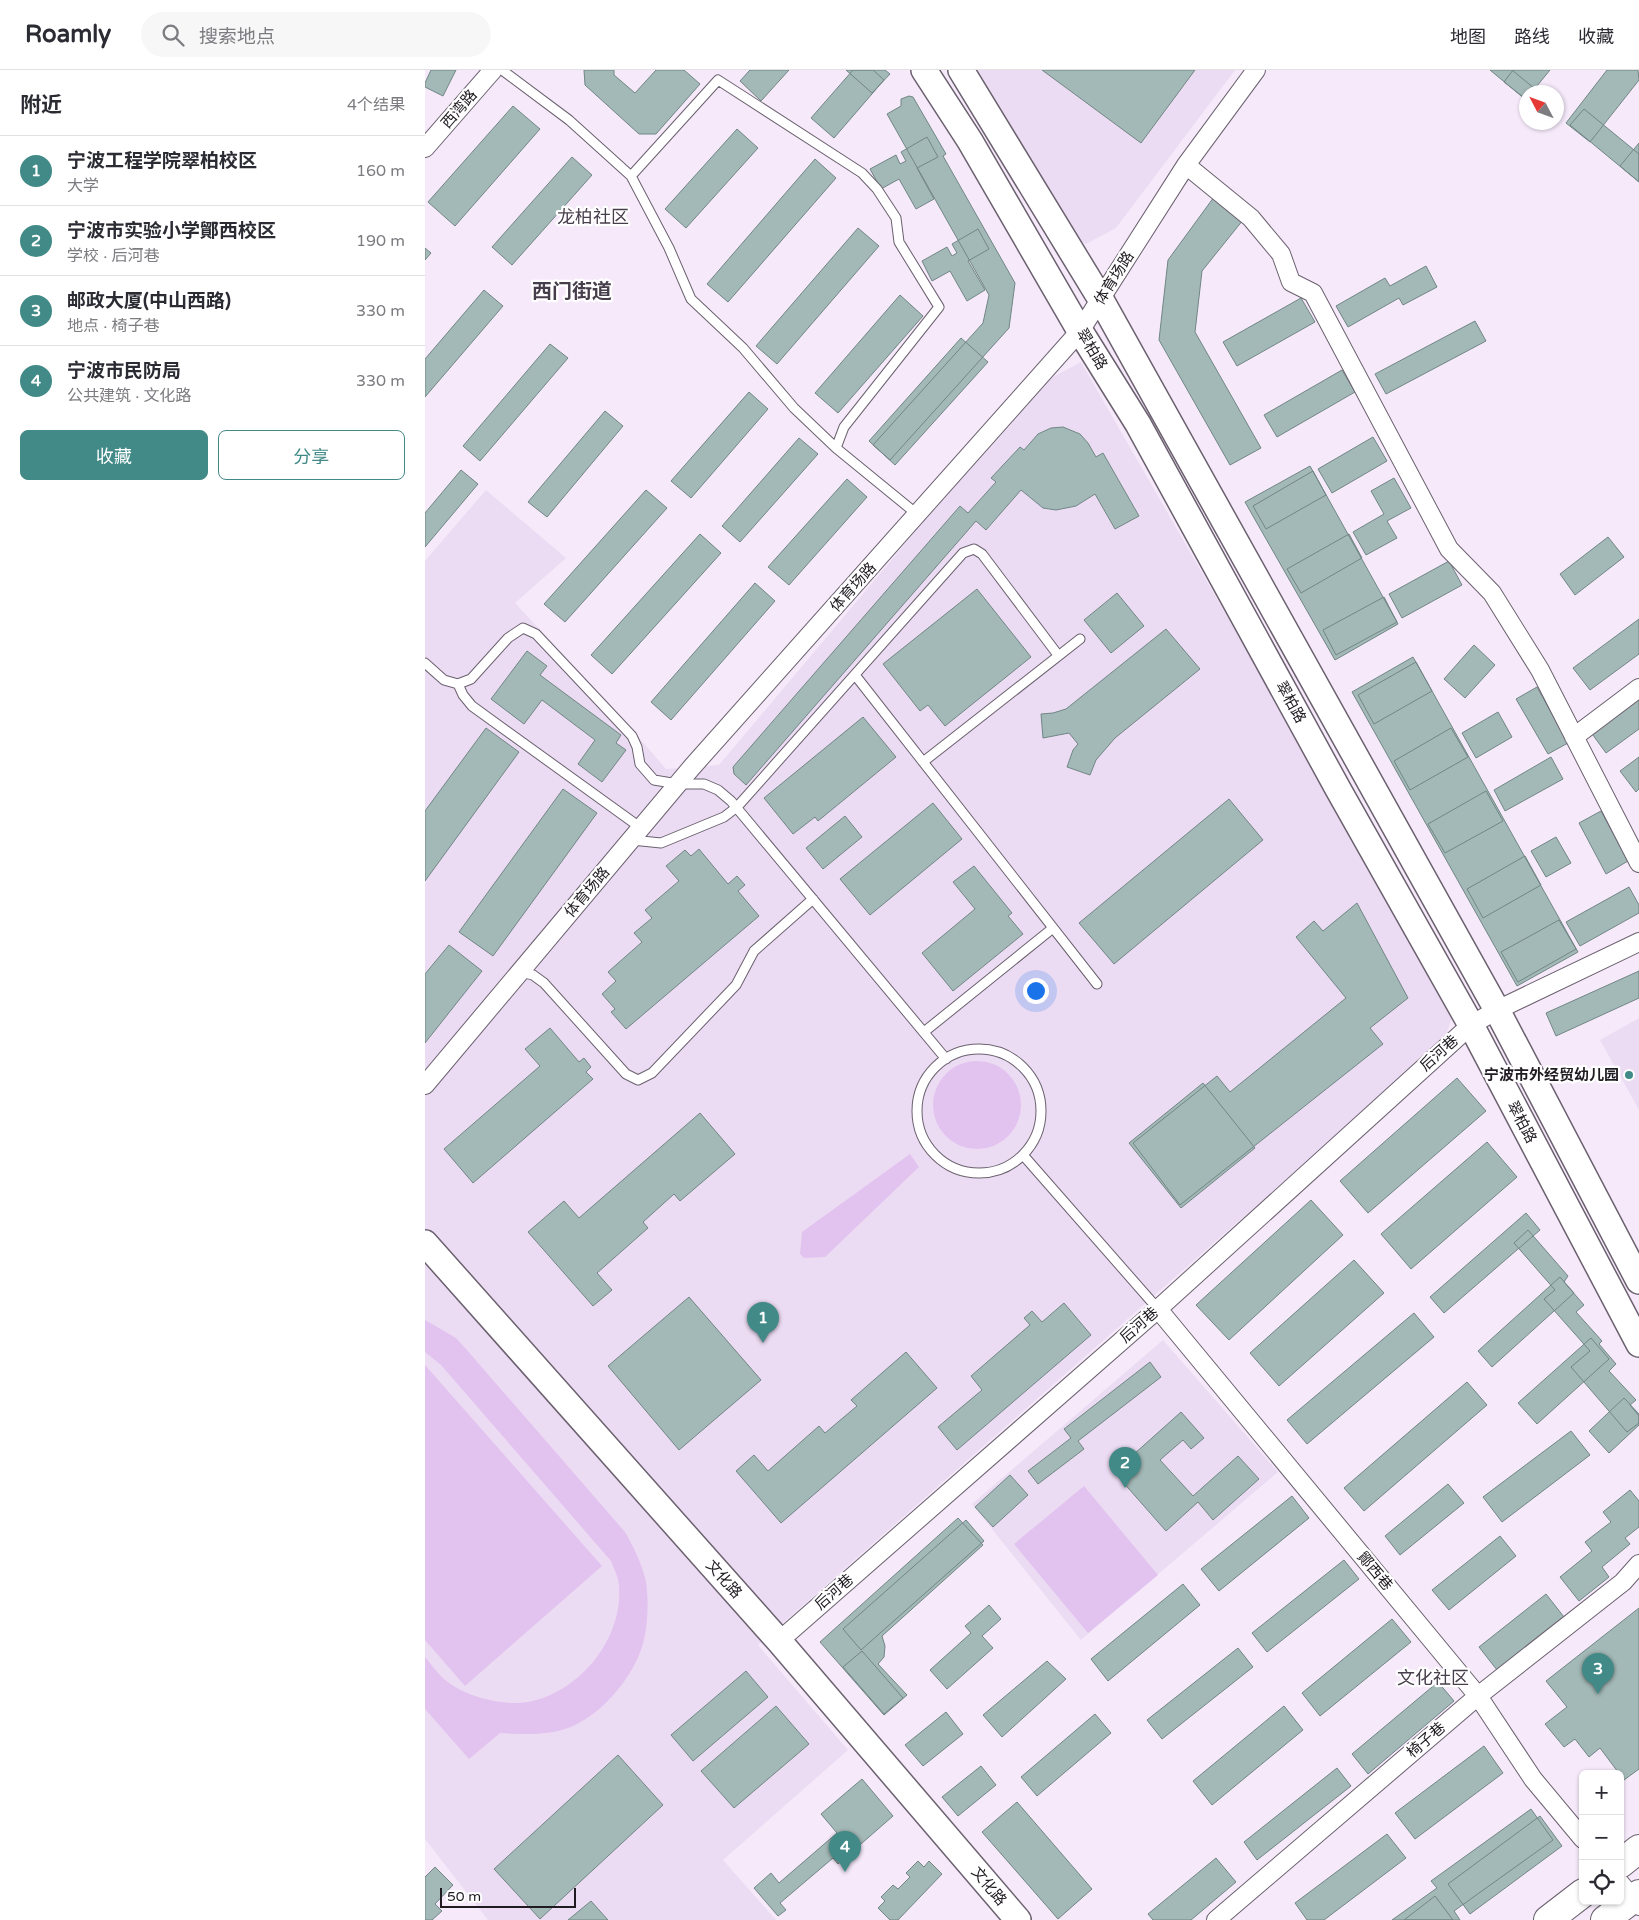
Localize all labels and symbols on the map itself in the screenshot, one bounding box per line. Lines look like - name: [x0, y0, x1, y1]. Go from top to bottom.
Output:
- north arrow: [1519, 85, 1564, 130]
- street label: 西湾路: [437, 86, 481, 132]
- district label: 龙柏社区: [557, 206, 629, 228]
- street label: 体育场路: [1090, 248, 1138, 308]
- district label: 西门街道: [532, 280, 612, 304]
- street label: 翠柏路: [1073, 325, 1111, 373]
- street label: 体育场路: [826, 559, 880, 615]
- street label: 翠柏路: [1272, 678, 1310, 726]
- street label: 体育场路: [561, 863, 613, 921]
- your location: [1023, 978, 1049, 1004]
- street label: 后河巷: [1416, 1031, 1462, 1075]
- place label: 宁波市外经贸幼儿园: [1484, 1066, 1619, 1084]
- marker: 宁波市外经贸幼儿园: [1623, 1069, 1635, 1081]
- street label: 翠柏路: [1503, 1098, 1541, 1146]
- pin: 1: [747, 1302, 779, 1343]
- street label: 后河巷: [1116, 1303, 1162, 1347]
- pin: 2: [1109, 1447, 1141, 1488]
- street label: 鄮西巷: [1354, 1548, 1396, 1594]
- street label: 文化路: [702, 1556, 746, 1602]
- street label: 后河巷: [811, 1570, 857, 1614]
- pin: 3: [1582, 1653, 1614, 1694]
- district label: 文化社区: [1397, 1667, 1469, 1689]
- street label: 椅子巷: [1403, 1718, 1449, 1762]
- pin: 4: [829, 1831, 861, 1872]
- street label: 文化路: [968, 1863, 1010, 1909]
- scale bar: [440, 1885, 576, 1908]

